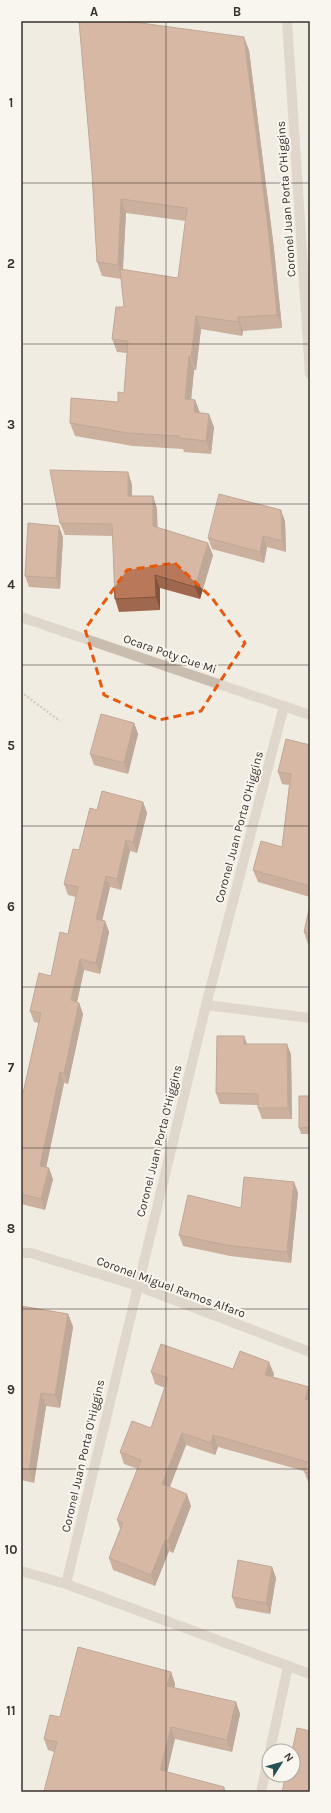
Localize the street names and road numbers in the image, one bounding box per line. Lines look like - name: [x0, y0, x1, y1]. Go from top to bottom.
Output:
- street label: Coronel Juan Porta O'Higgins: [274, 121, 298, 277]
- street label: Ocara Poty Cue Mi: [121, 631, 219, 677]
- street label: Coronel Juan Porta O'Higgins: [212, 750, 266, 904]
- street label: Coronel Juan Porta O'Higgins: [133, 1063, 185, 1219]
- street label: Coronel Miguel Ramos Alfaro: [95, 1254, 247, 1320]
- street label: Coronel Juan Porta O'Higgins: [59, 1378, 107, 1534]

